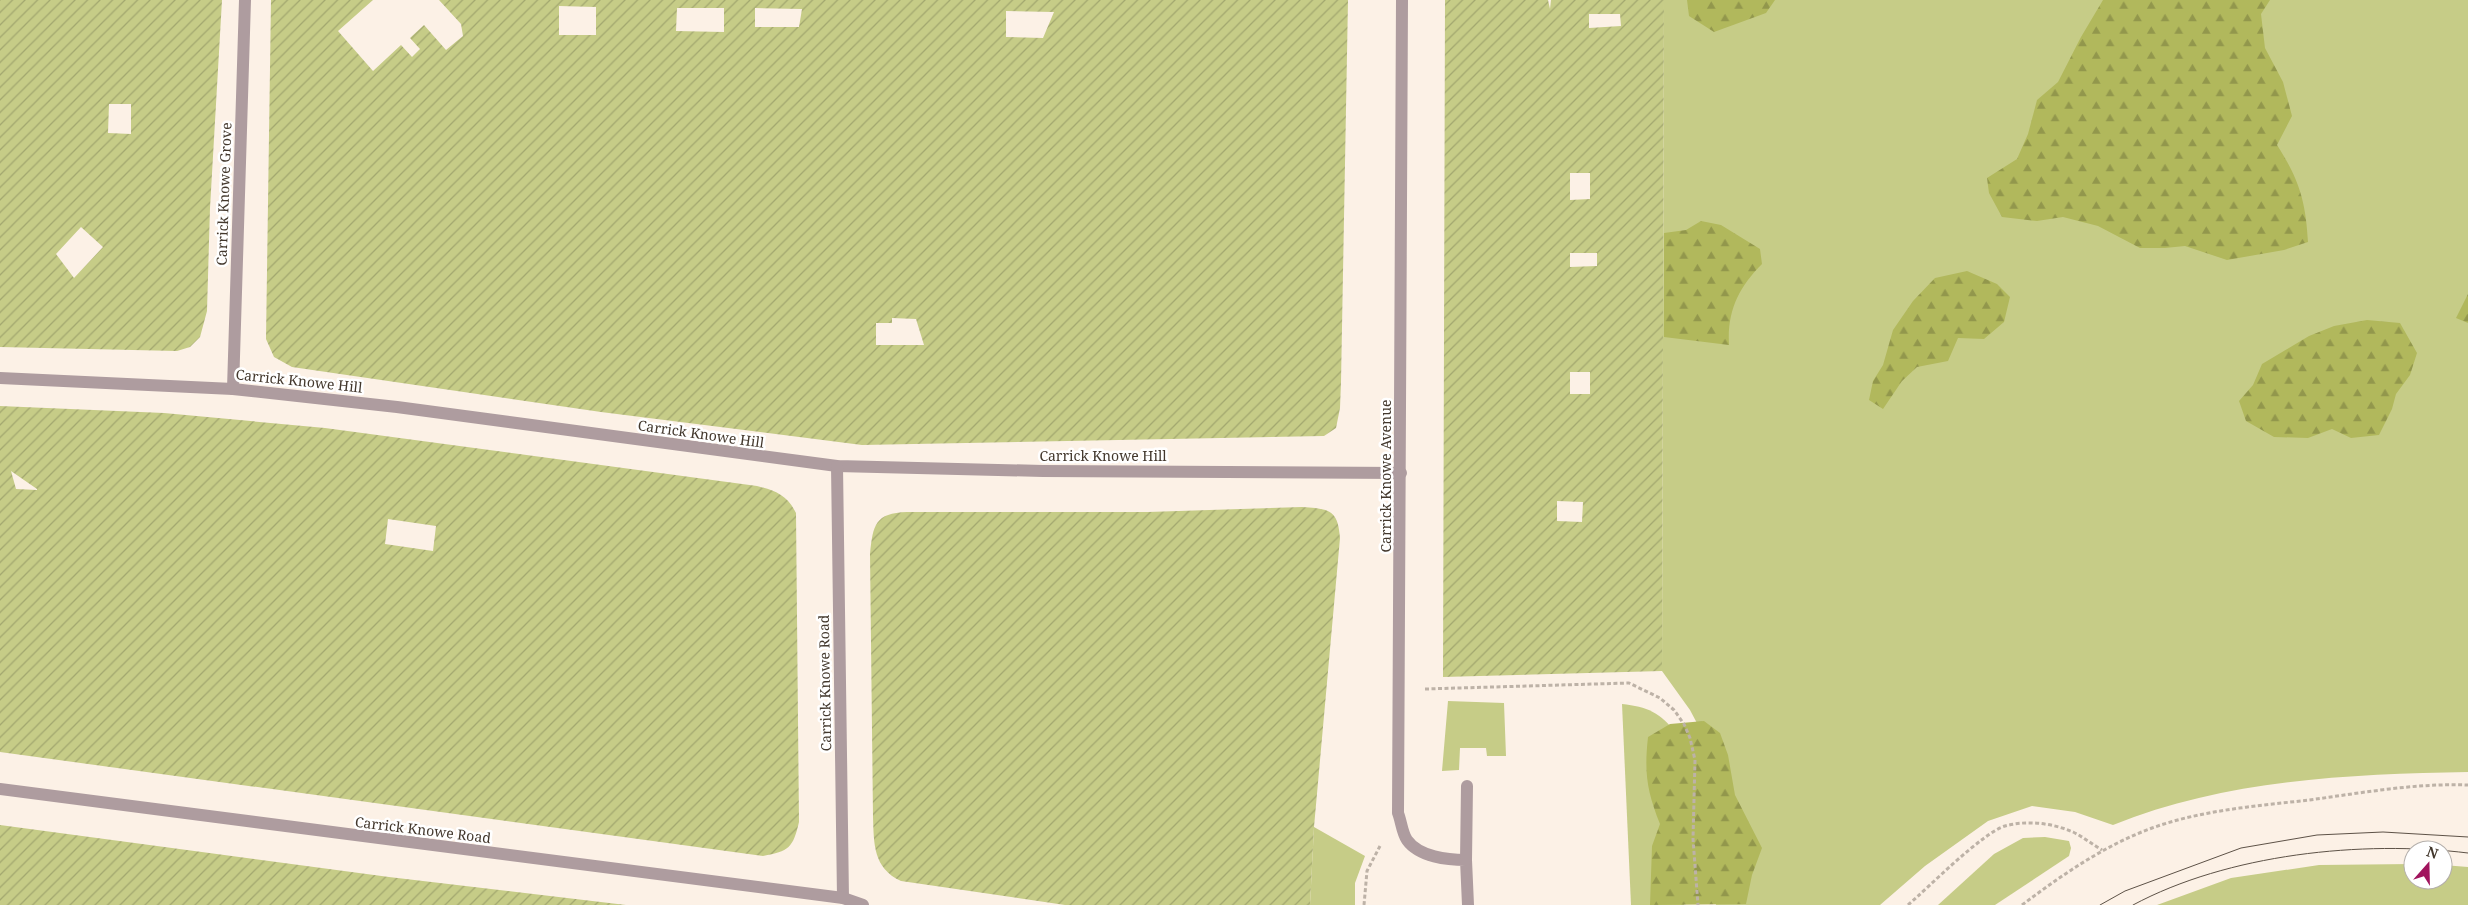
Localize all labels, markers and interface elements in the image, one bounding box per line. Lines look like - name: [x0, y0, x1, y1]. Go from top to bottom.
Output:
- street label: Carrick Knowe Grove: [212, 122, 235, 266]
- street label: Carrick Knowe Hill: [235, 364, 364, 397]
- street label: Carrick Knowe Avenue: [1376, 399, 1395, 553]
- street label: Carrick Knowe Hill: [637, 415, 766, 452]
- street label: Carrick Knowe Hill: [1039, 446, 1167, 465]
- street label: Carrick Knowe Road: [814, 614, 835, 752]
- street label: Carrick Knowe Road: [354, 812, 492, 847]
- north arrow: [2403, 840, 2453, 890]
- text: N: [2424, 841, 2441, 863]

